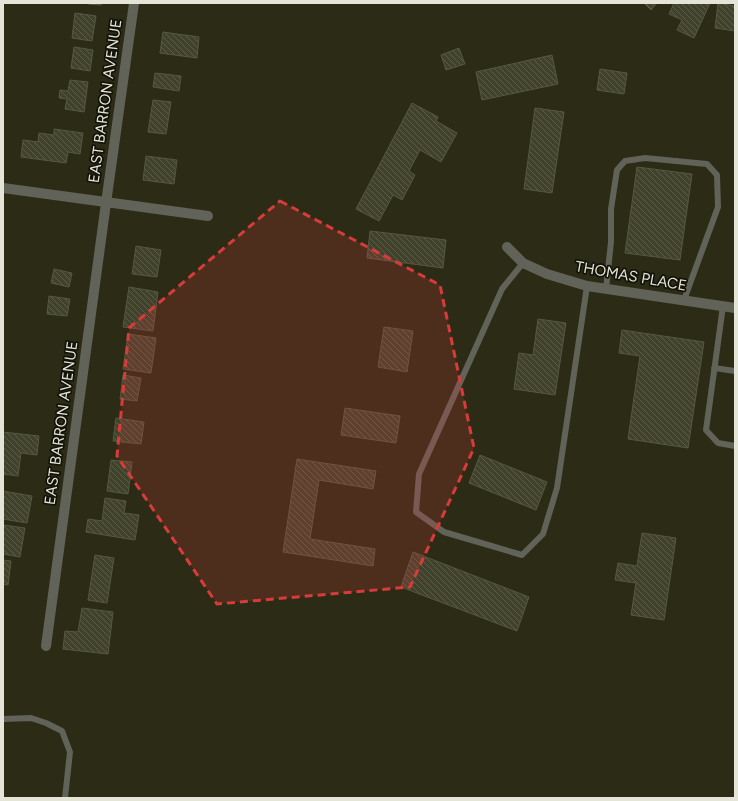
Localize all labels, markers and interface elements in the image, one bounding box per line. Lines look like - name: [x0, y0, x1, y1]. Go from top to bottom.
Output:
- street label: EAST BARRON AVENUE: [85, 18, 125, 184]
- street label: THOMAS PLACE: [574, 257, 688, 295]
- street label: EAST BARRON AVENUE: [41, 340, 81, 506]

